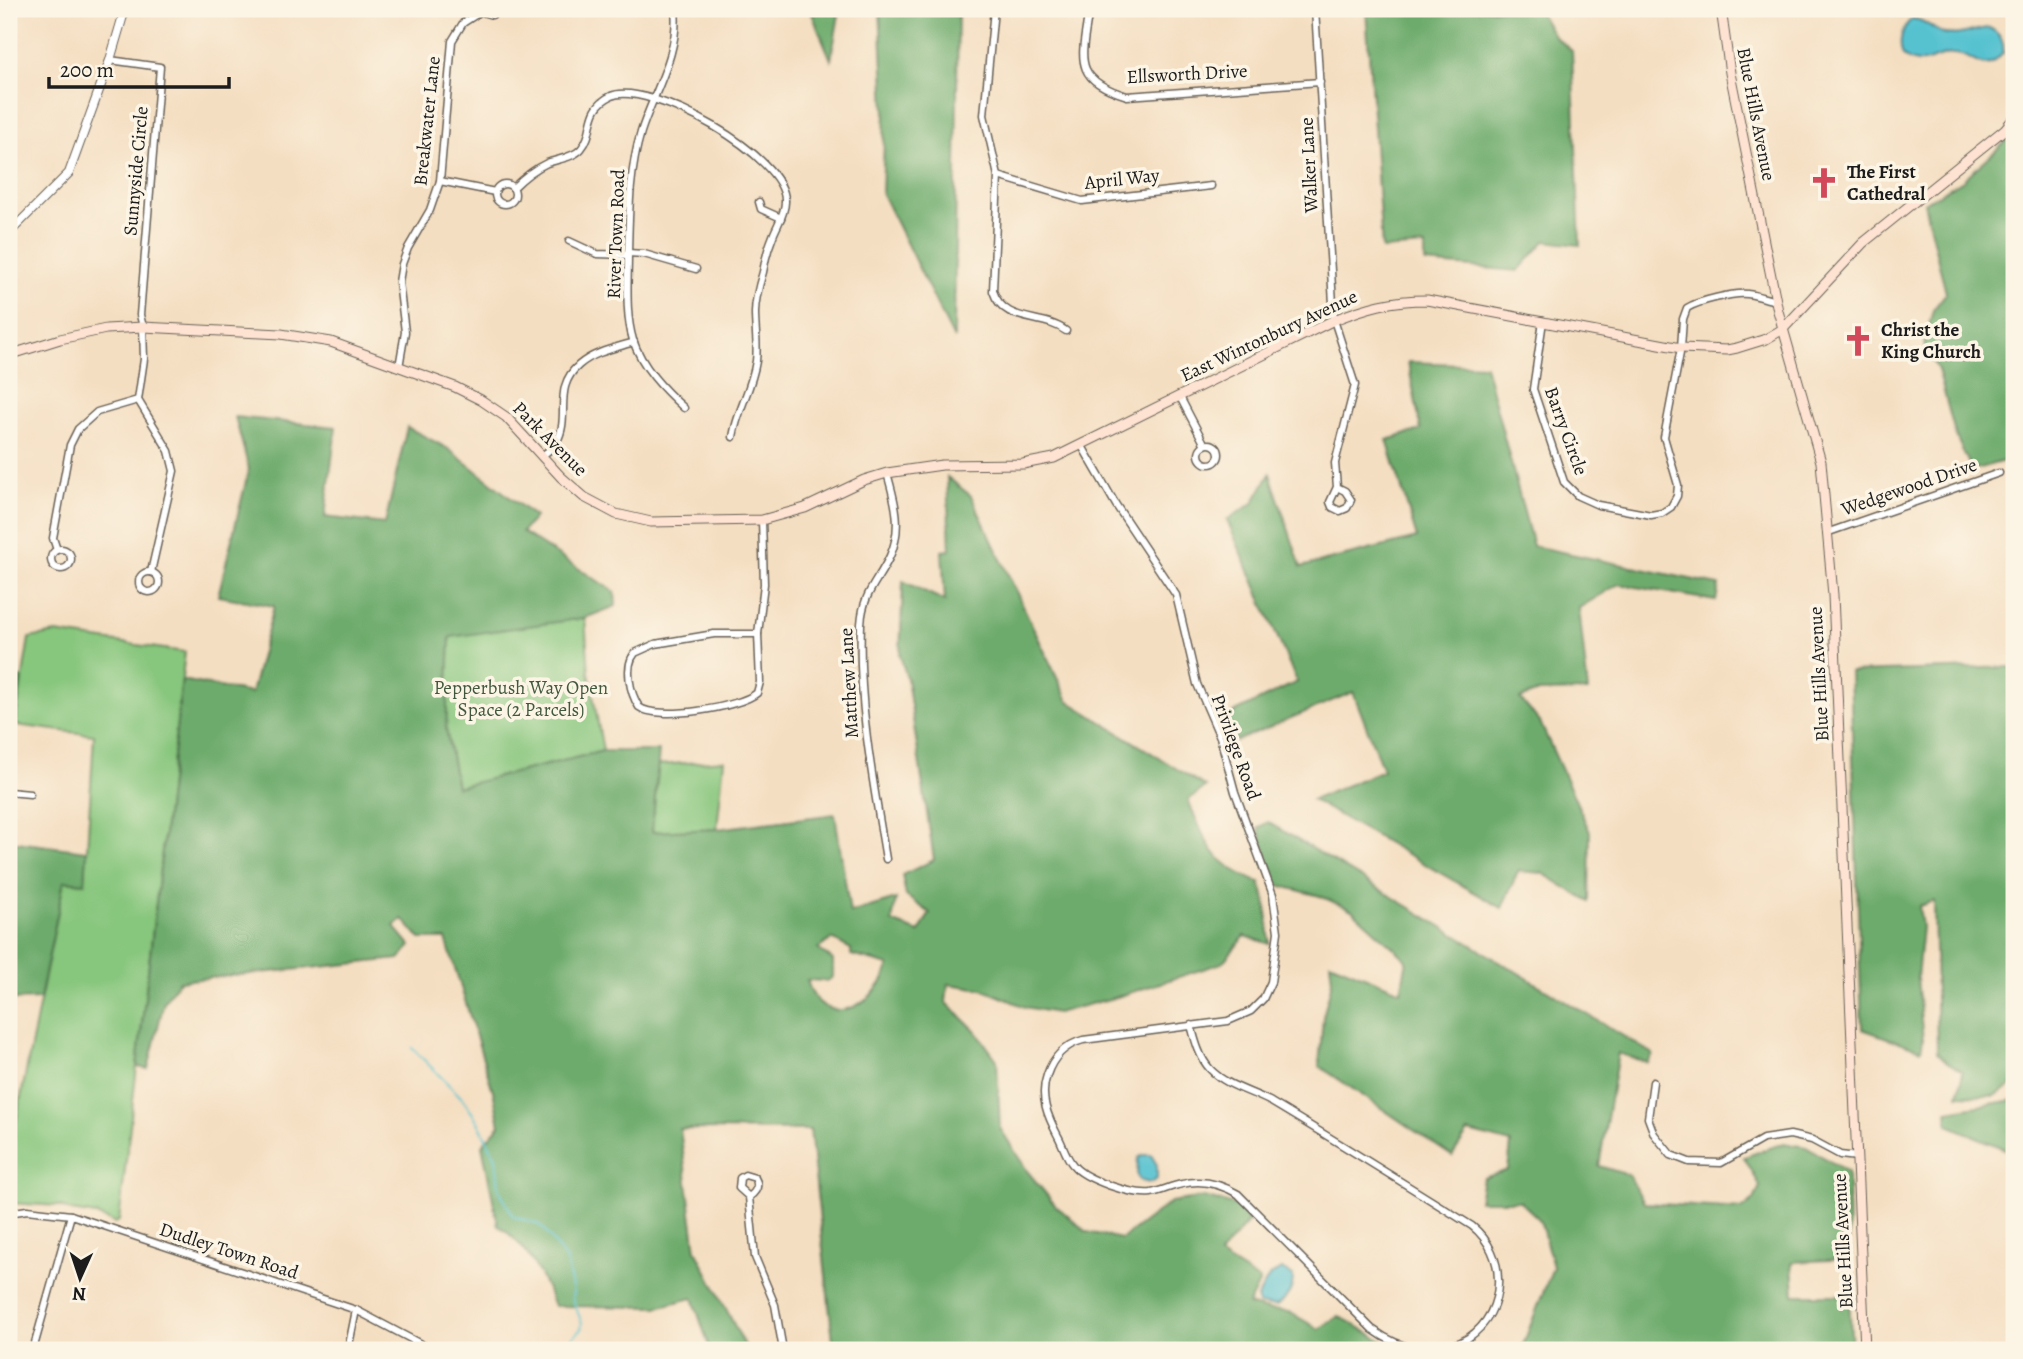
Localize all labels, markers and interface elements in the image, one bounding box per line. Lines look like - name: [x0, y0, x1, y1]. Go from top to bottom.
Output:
- street label: Blue Hills Avenue: [1730, 45, 1782, 183]
- scale bar: [49, 46, 229, 90]
- street label: Breakwater Lane: [407, 55, 447, 187]
- text: 200 m: [60, 56, 114, 84]
- street label: Ellsworth Drive: [1126, 58, 1248, 90]
- street label: Sunnyside Circle: [117, 105, 155, 237]
- street label: Walker Lane: [1294, 117, 1325, 214]
- place label: The First Cathedral: [1847, 159, 1925, 207]
- street label: April Way: [1082, 162, 1161, 196]
- church icon: The First Cathedral: [1807, 166, 1841, 200]
- street label: River Town Road: [601, 168, 631, 299]
- street label: East Wintonbury Avenue: [1176, 284, 1362, 388]
- place label: Christ the King Church: [1881, 317, 1981, 365]
- church icon: Christ the King Church: [1841, 324, 1875, 358]
- street label: Barry Circle: [1538, 383, 1594, 479]
- street label: Park Avenue: [507, 396, 593, 482]
- street label: Wedgewood Drive: [1837, 452, 1980, 523]
- street label: Blue Hills Avenue: [1802, 606, 1836, 742]
- street label: Matthew Lane: [833, 627, 865, 739]
- park label: Pepperbush Way Open Space (2 Parcels): [434, 675, 608, 723]
- street label: Privilege Road: [1205, 690, 1267, 804]
- street label: Blue Hills Avenue: [1826, 1173, 1860, 1309]
- street label: Dudley Town Road: [156, 1216, 303, 1286]
- north arrow: [46, 1244, 116, 1314]
- text: N: [71, 1281, 87, 1307]

